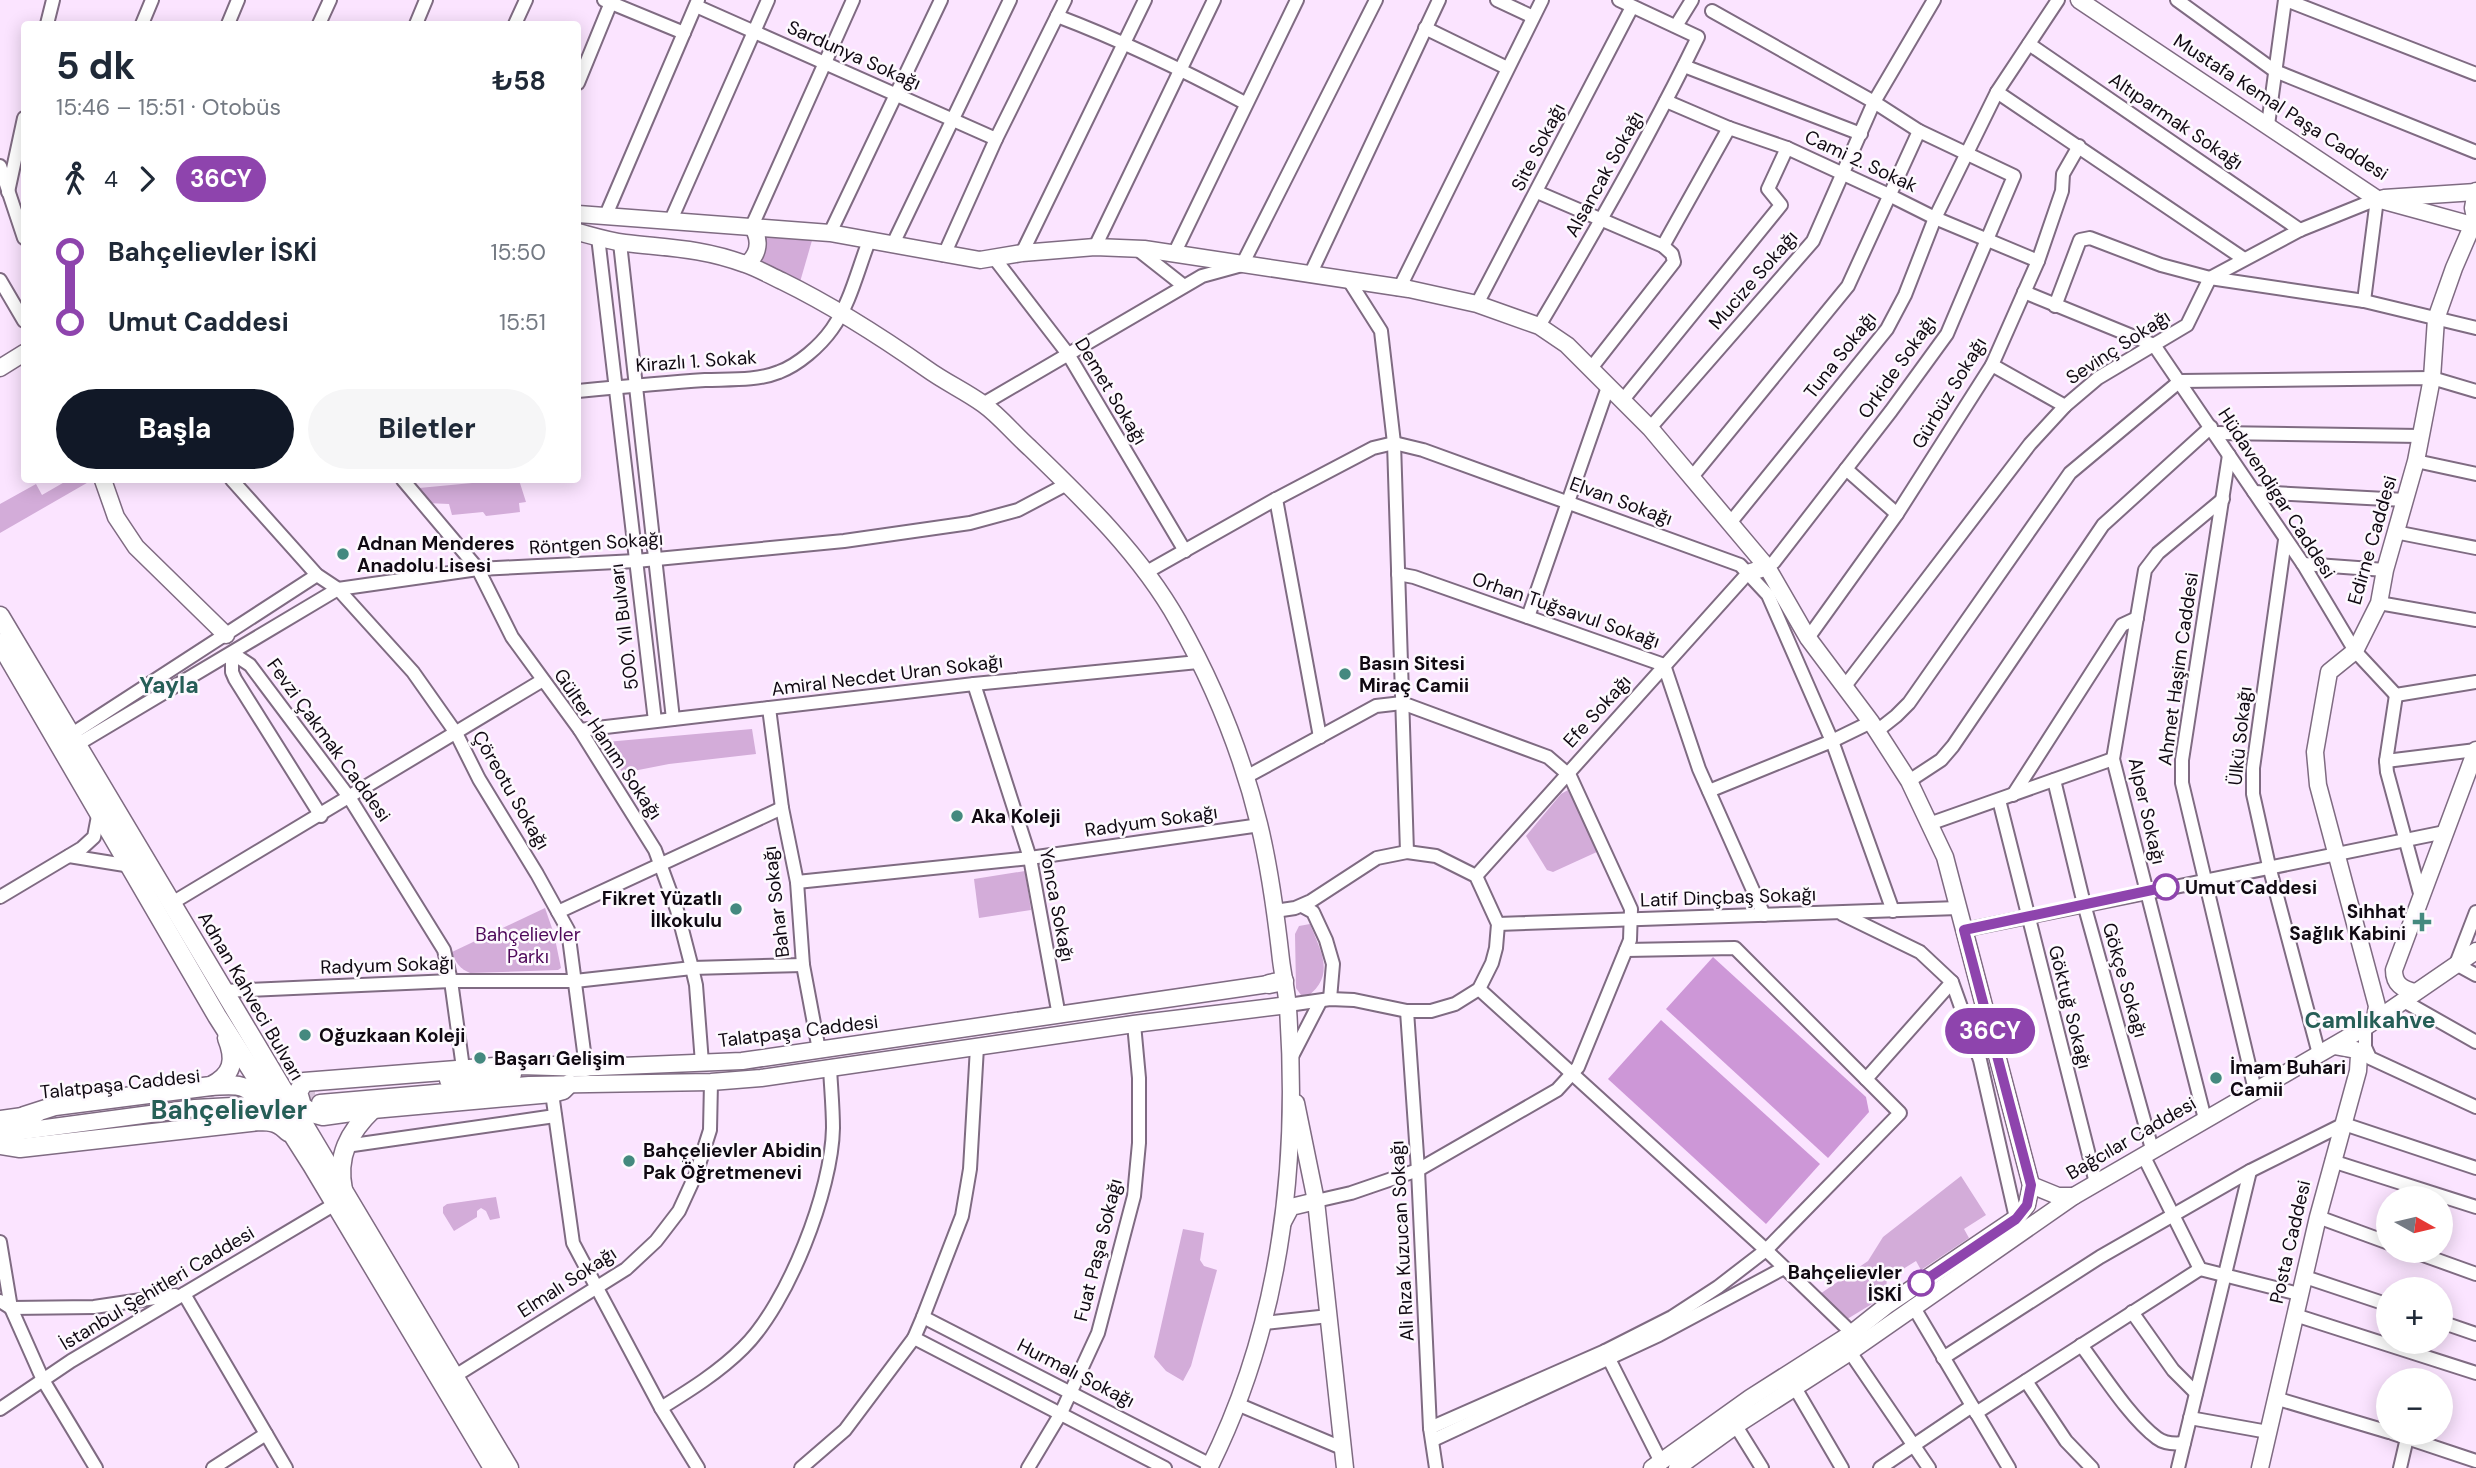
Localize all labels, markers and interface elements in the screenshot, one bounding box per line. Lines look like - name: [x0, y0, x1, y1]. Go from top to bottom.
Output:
- street label: Sardunya Sokağı: [783, 14, 925, 96]
- street label: Mustafa Kemal Paşa Caddesi: [2169, 28, 2393, 186]
- text: 5 dk: [56, 41, 135, 91]
- text: ₺58: [492, 64, 546, 98]
- street label: Altıparmak Sokağı: [2104, 67, 2248, 175]
- text: 15:46 – 15:51 · Otobüs: [56, 92, 281, 122]
- street label: Site Sokağı: [1505, 99, 1571, 195]
- street label: Alsancak Sokağı: [1559, 107, 1649, 241]
- street label: Cami 2. Sokak: [1801, 124, 1922, 198]
- icon: walk: [56, 160, 94, 198]
- icon: forward: [128, 160, 166, 198]
- text: 36CY: [190, 163, 252, 194]
- text: 4: [104, 164, 118, 194]
- street label: Mucize Sokağı: [1703, 225, 1803, 335]
- text: Bahçelievler İSKİ: [108, 235, 317, 269]
- text: 15:50: [490, 237, 546, 267]
- street label: Sevinç Sokağı: [2061, 304, 2175, 390]
- text: Umut Caddesi: [108, 305, 289, 339]
- street label: Tuna Sokağı: [1798, 306, 1882, 404]
- text: 15:51: [499, 307, 546, 337]
- street label: Orkide Sokağı: [1852, 311, 1942, 423]
- street label: Demet Sokağı: [1069, 333, 1153, 449]
- street label: Gürbüz Sokağı: [1906, 333, 1992, 453]
- street label: Kirazlı 1. Sokak: [635, 344, 758, 378]
- button: Başla: [56, 389, 294, 469]
- button: Biletler: [308, 389, 546, 469]
- street label: Hüdavendigar Caddesi: [2212, 403, 2342, 583]
- street label: Elvan Sokağı: [1566, 471, 1676, 531]
- street label: Edirne Caddesi: [2342, 473, 2402, 607]
- street label: Röntgen Sokağı: [528, 526, 664, 560]
- place label: Adnan Menderes Anadolu Lisesi: [357, 531, 515, 578]
- marker: Adnan Menderes Anadolu Lisesi: [335, 546, 351, 562]
- street label: 500. Yıl Bulvarı: [604, 562, 644, 692]
- street label: Orhan Tuğsavul Sokağı: [1469, 566, 1663, 654]
- street label: Ahmet Haşim Caddesi: [2152, 571, 2204, 767]
- street label: Amiral Necdet Uran Sokağı: [770, 648, 1004, 702]
- place label: Basın Sitesi Miraç Camii: [1359, 651, 1469, 698]
- street label: Fevzi Çakmak Caddesi: [261, 653, 397, 827]
- street label: Gülter Hanım Sokağı: [548, 664, 668, 824]
- marker: Basın Sitesi Miraç Camii: [1337, 666, 1353, 682]
- street label: Efe Sokağı: [1558, 669, 1636, 753]
- district label: Yayla: [139, 670, 199, 700]
- street label: Ülkü Sokağı: [2222, 685, 2258, 787]
- street label: Çöreotu Sokağı: [467, 726, 555, 854]
- street label: Alper Sokağı: [2123, 755, 2171, 867]
- street label: Radyum Sokağı: [1083, 799, 1219, 843]
- place label: Aka Koleji: [971, 804, 1061, 829]
- marker: Aka Koleji: [949, 808, 965, 824]
- street label: Bahar Sokağı: [757, 845, 795, 959]
- street label: Yonca Sokağı: [1034, 846, 1080, 964]
- marker: Umut Caddesi: [2153, 874, 2179, 900]
- place label: Umut Caddesi: [2185, 875, 2317, 900]
- street label: Latif Dinçbaş Sokağı: [1640, 881, 1816, 913]
- place label: Fikret Yüzatlı İlkokulu: [602, 886, 722, 933]
- place label: Sıhhat Sağlık Kabini: [2289, 899, 2406, 946]
- marker: Fikret Yüzatlı İlkokulu: [728, 901, 744, 917]
- street label: Adnan Kahveci Bulvarı: [192, 907, 310, 1085]
- marker: Sıhhat Sağlık Kabini: [2412, 912, 2432, 932]
- street label: Gökçe Sokağı: [2097, 920, 2153, 1040]
- park label: Bahçelievler Parkı: [475, 922, 581, 969]
- street label: Göktuğ Sokağı: [2043, 943, 2097, 1071]
- street label: Radyum Sokağı: [320, 950, 454, 980]
- district label: Camlıkahve: [2304, 1005, 2436, 1035]
- line badge: 36CY: [1941, 1008, 2039, 1054]
- street label: Talatpaşa Caddesi: [717, 1009, 879, 1053]
- text: 36CY: [1959, 1015, 2021, 1046]
- place label: Oğuzkaan Koleji: [319, 1023, 465, 1048]
- marker: Oğuzkaan Koleji: [297, 1027, 313, 1043]
- place label: Başarı Gelişim: [494, 1046, 625, 1071]
- marker: Başarı Gelişim: [472, 1050, 488, 1066]
- place label: İmam Buhari Camii: [2230, 1055, 2346, 1102]
- street label: Talatpaşa Caddesi: [39, 1063, 201, 1105]
- marker: İmam Buhari Camii: [2208, 1070, 2224, 1086]
- street label: Bağcılar Caddesi: [2061, 1091, 2201, 1185]
- district label: Bahçelievler: [151, 1093, 307, 1127]
- place label: Bahçelievler Abidin Pak Öğretmenevi: [643, 1138, 822, 1185]
- street label: Ali Rıza Kuzucan Sokağı: [1384, 1140, 1420, 1342]
- marker: Bahçelievler Abidin Pak Öğretmenevi: [621, 1153, 637, 1169]
- street label: Fuat Paşa Sokağı: [1068, 1176, 1128, 1324]
- street label: Posta Caddesi: [2264, 1178, 2316, 1306]
- north arrow: [2376, 1186, 2454, 1264]
- map controls: [2376, 1186, 2453, 1445]
- street label: İstanbul Şehitleri Caddesi: [55, 1220, 259, 1356]
- street label: Elmalı Sokağı: [513, 1241, 621, 1323]
- place label: Bahçelievler İSKİ: [1788, 1260, 1902, 1307]
- marker: Bahçelievler İSKİ: [1908, 1270, 1934, 1296]
- button: +: [2376, 1277, 2453, 1354]
- street label: Hurmalı Sokağı: [1013, 1333, 1139, 1413]
- button: −: [2376, 1368, 2453, 1445]

